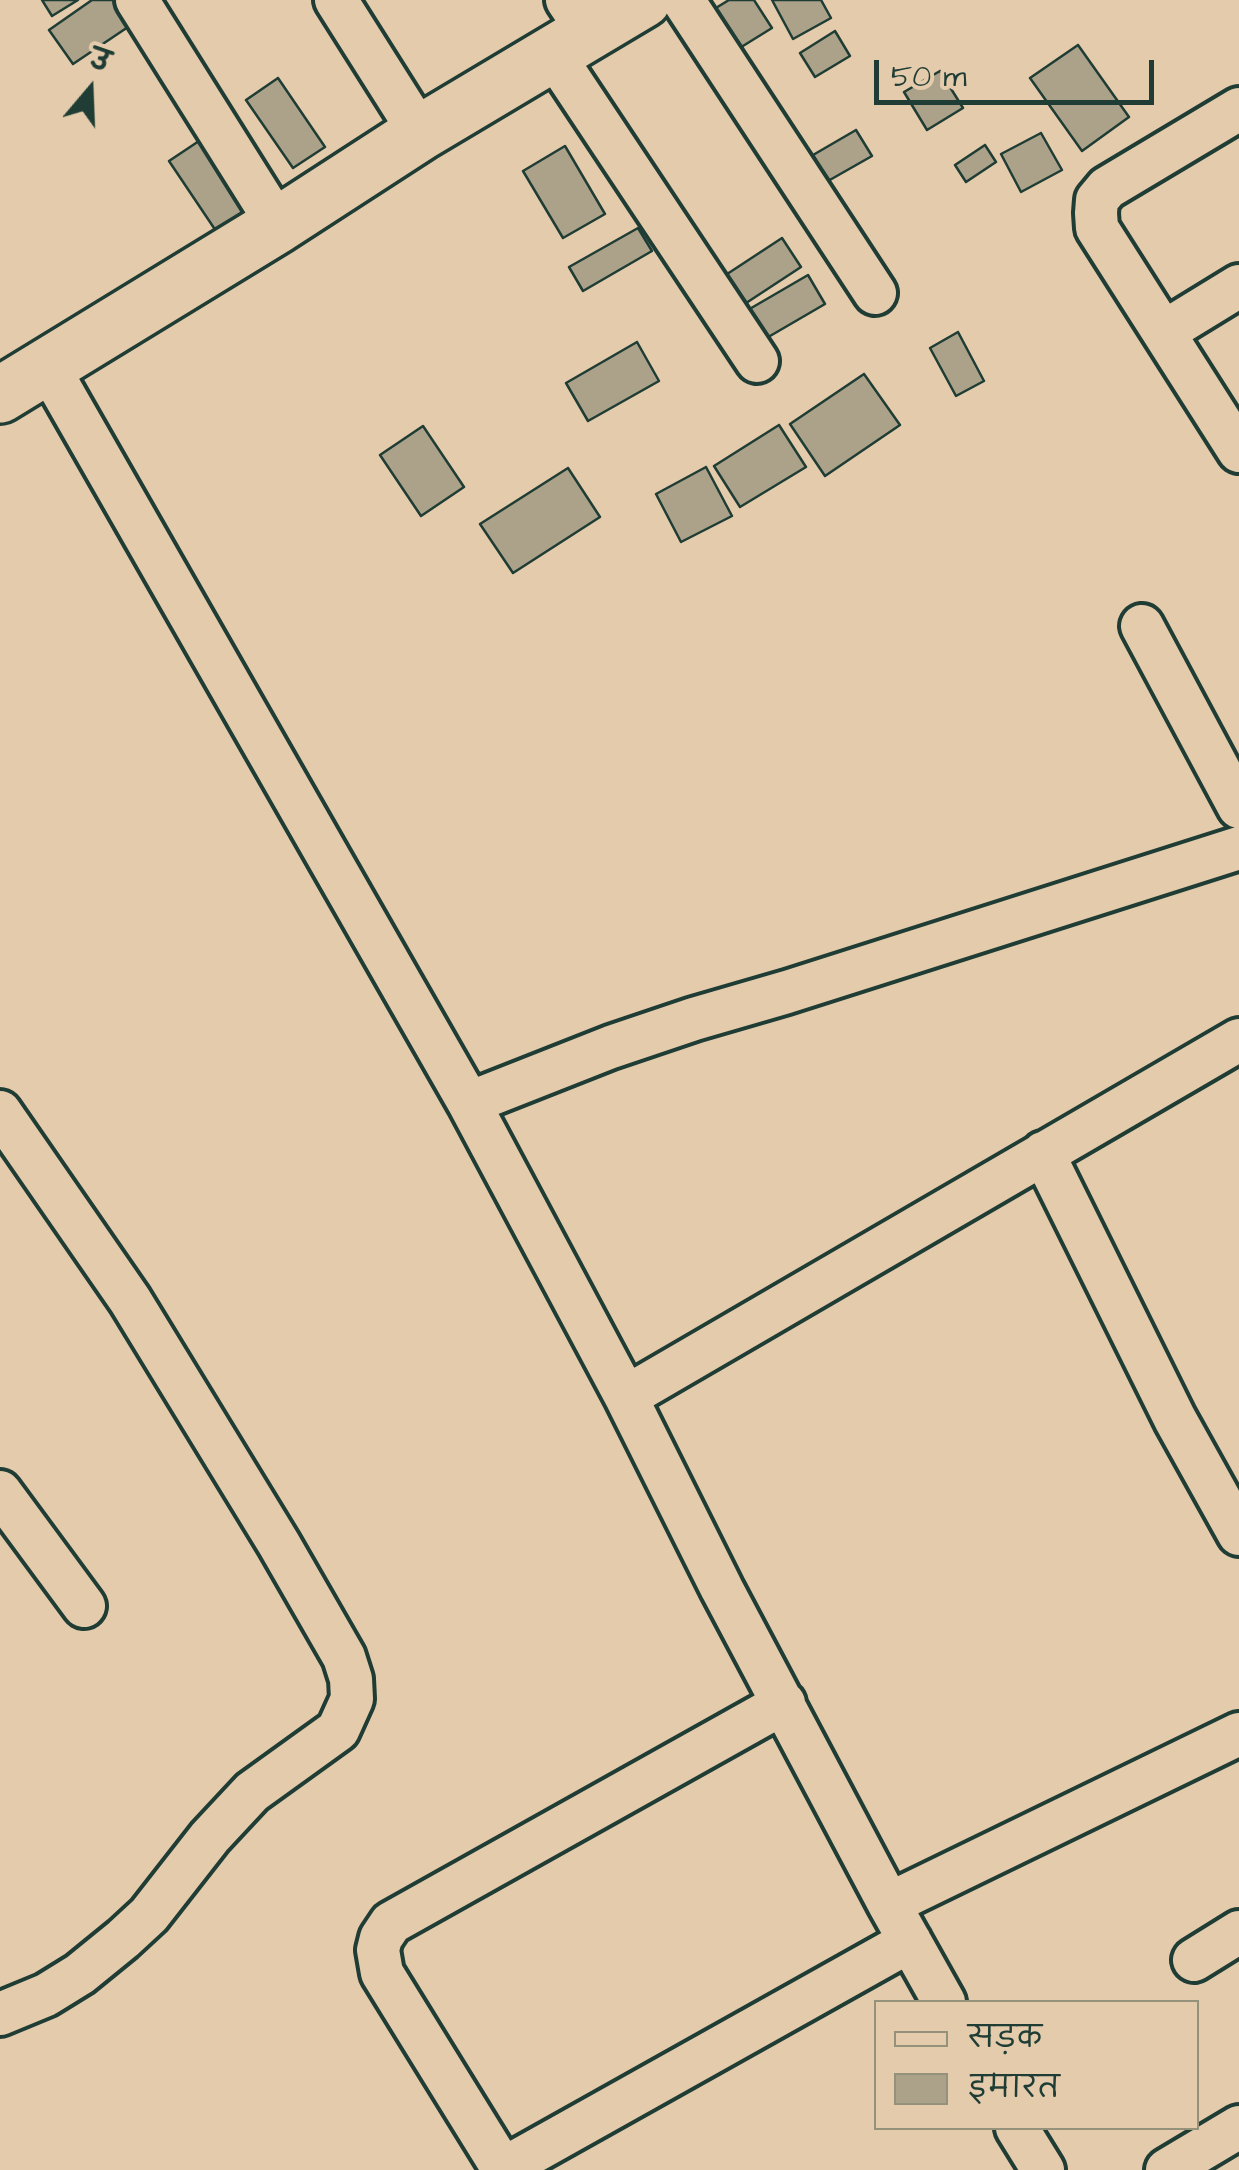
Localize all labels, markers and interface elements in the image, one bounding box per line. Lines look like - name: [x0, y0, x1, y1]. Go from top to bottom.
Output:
- north arrow: [40, 40, 140, 140]
- text: उ: [85, 40, 115, 83]
- scale bar: [879, 40, 1159, 102]
- text: 50 m: [891, 56, 967, 98]
- legend: [874, 2000, 1199, 2130]
- text: सड़क: [968, 2017, 1042, 2059]
- text: इमारत: [968, 2067, 1060, 2109]

